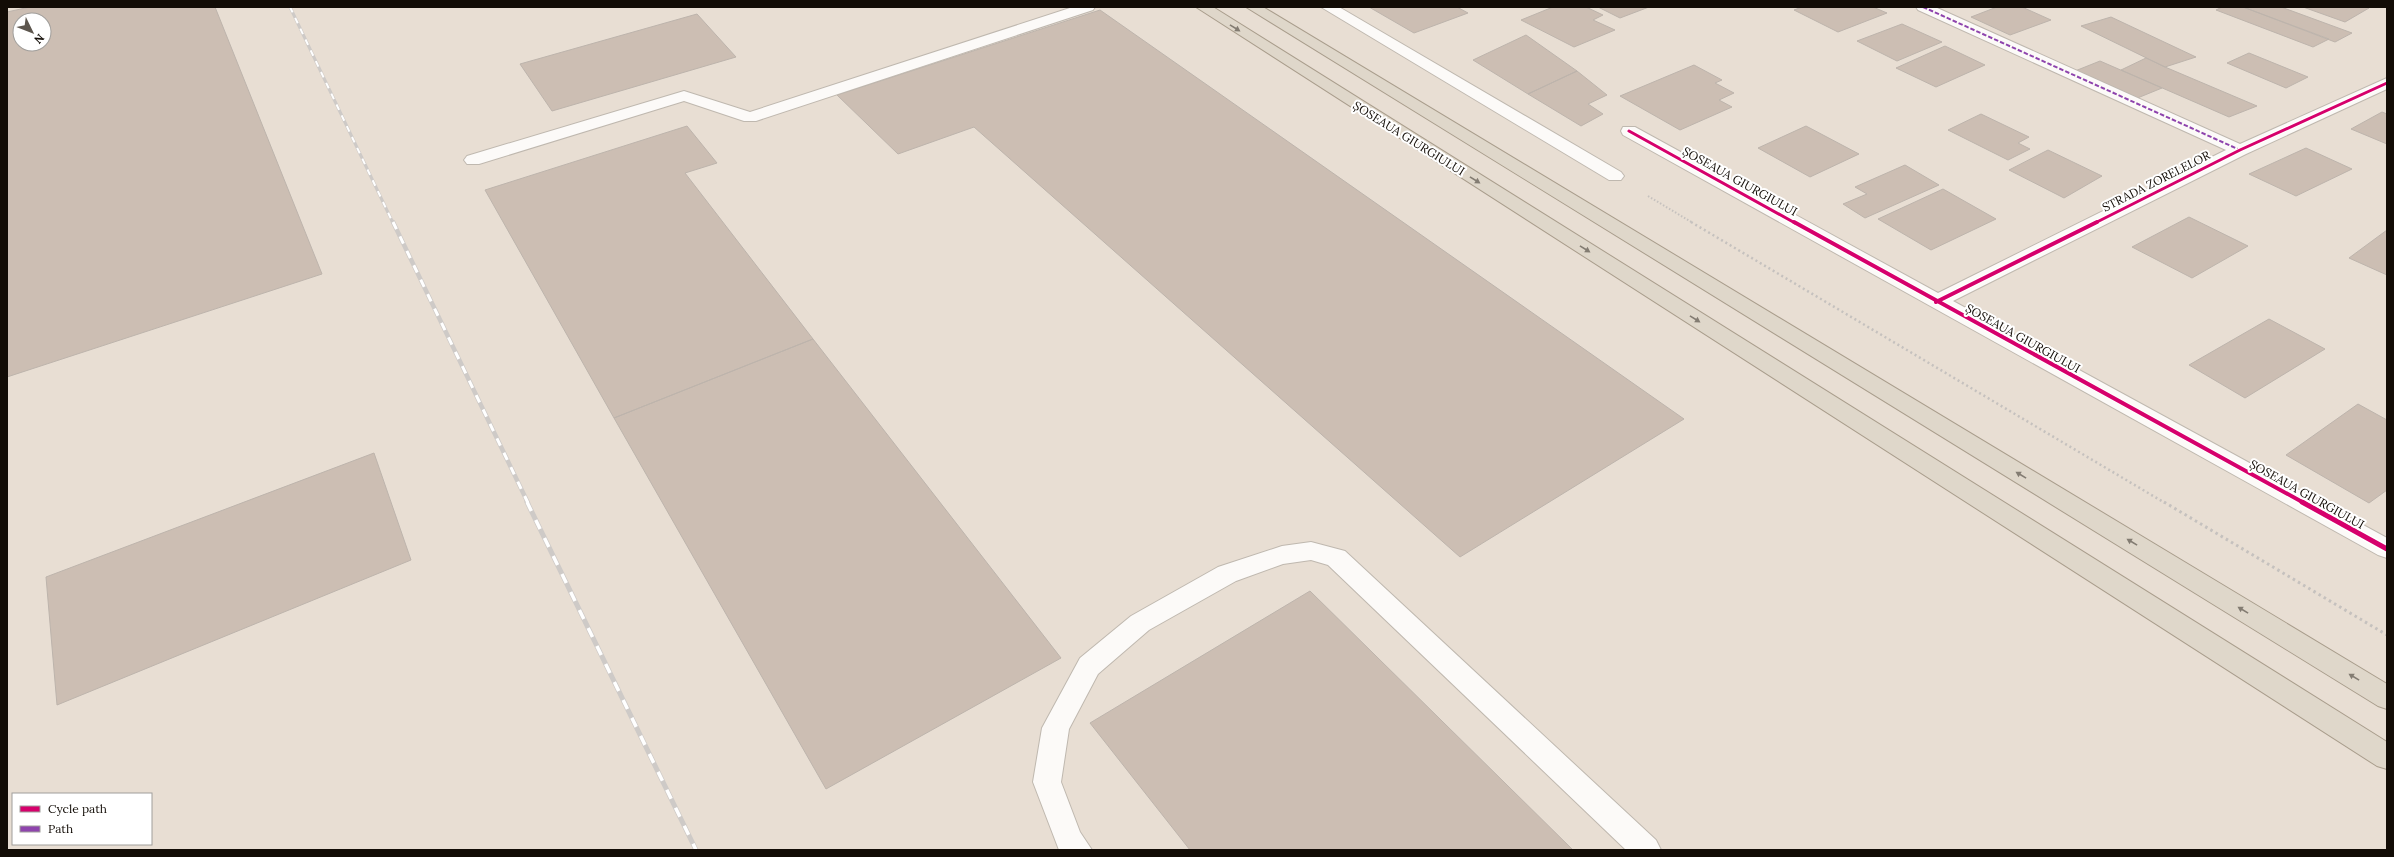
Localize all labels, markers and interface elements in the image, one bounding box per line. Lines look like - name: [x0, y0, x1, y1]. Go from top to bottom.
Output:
- north arrow: [12, 12, 52, 52]
- one-way arrow: [1230, 24, 1241, 32]
- text: N: [31, 31, 47, 47]
- street label: ȘOSEAUA GIURGIULUI: [1350, 97, 1468, 179]
- street label: ȘOSEAUA GIURGIULUI: [1680, 143, 1800, 219]
- street label: STRADA ZORELELOR: [2099, 147, 2213, 215]
- one-way arrow: [1470, 176, 1481, 183]
- one-way arrow: [1579, 246, 1591, 253]
- street label: ȘOSEAUA GIURGIULUI: [1963, 300, 2083, 376]
- one-way arrow: [1690, 315, 1700, 323]
- street label: ȘOSEAUA GIURGIULUI: [2247, 456, 2367, 532]
- one-way arrow: [2015, 471, 2027, 478]
- one-way arrow: [2126, 539, 2138, 546]
- one-way arrow: [2237, 606, 2249, 613]
- one-way arrow: [2348, 674, 2360, 681]
- legend: [12, 793, 152, 845]
- text: Cycle path: [48, 801, 107, 816]
- text: Path: [48, 821, 73, 836]

